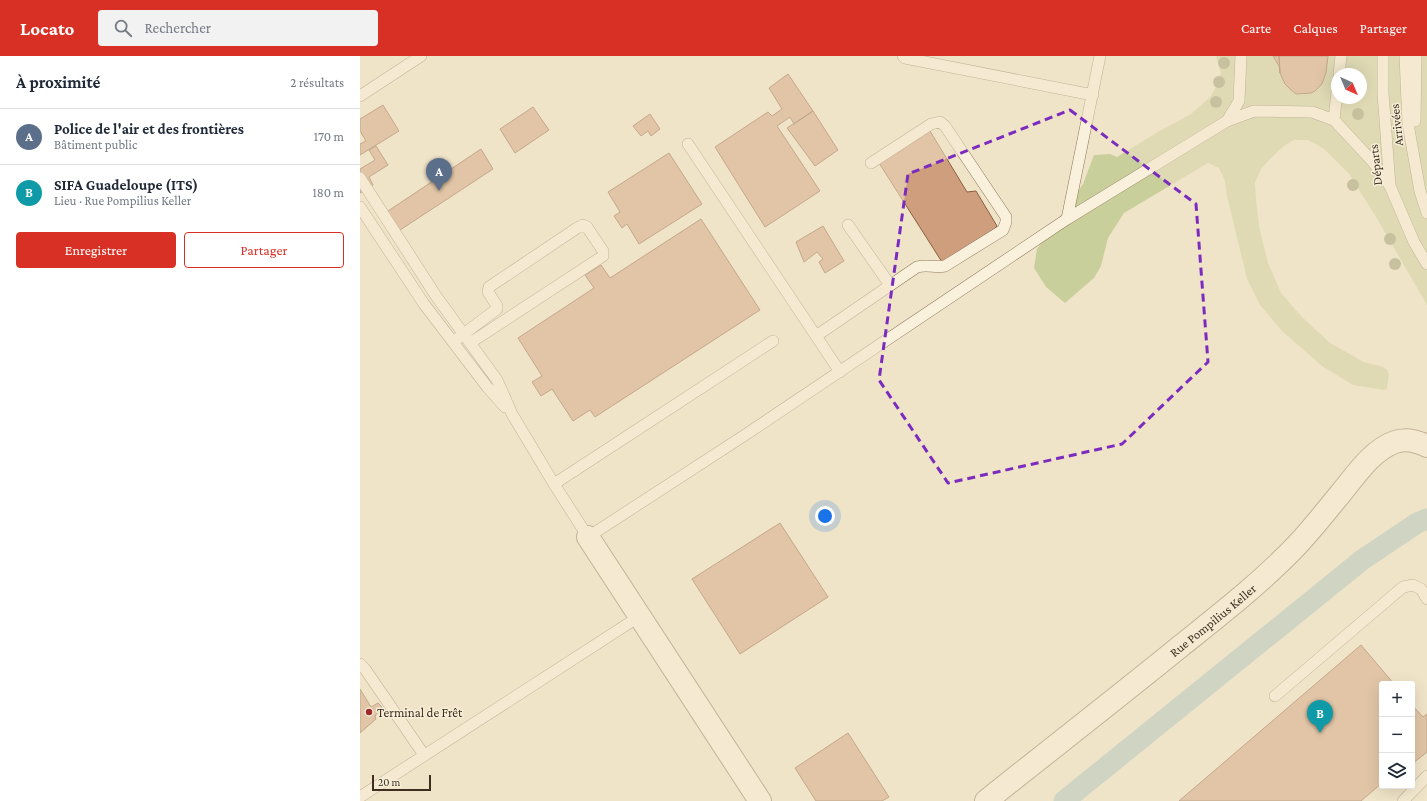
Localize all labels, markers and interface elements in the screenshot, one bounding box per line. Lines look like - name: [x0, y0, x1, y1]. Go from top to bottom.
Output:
- search box: [98, 10, 378, 46]
- icon: search: [112, 17, 134, 39]
- text: Locato: [20, 18, 74, 39]
- text: Rechercher: [144, 20, 211, 36]
- text: Carte: [1241, 20, 1271, 36]
- text: Calques: [1293, 20, 1338, 36]
- text: Partager: [1360, 20, 1407, 36]
- north arrow: [1331, 68, 1367, 104]
- text: À proximité: [16, 73, 100, 92]
- text: 2 résultats: [290, 75, 344, 90]
- street label: Arrivées: [1387, 103, 1406, 147]
- text: Police de l'air et des frontières: [54, 121, 244, 137]
- text: A: [25, 129, 33, 144]
- text: 170 m: [314, 129, 344, 144]
- text: Bâtiment public: [54, 137, 137, 152]
- street label: Départs: [1366, 144, 1385, 186]
- pin: A: [426, 158, 452, 191]
- text: SIFA Guadeloupe (ITS): [54, 177, 198, 193]
- text: B: [25, 185, 33, 200]
- text: 180 m: [312, 185, 344, 200]
- text: Lieu · Rue Pompilius Keller: [54, 193, 191, 208]
- button: Enregistrer: [16, 232, 176, 268]
- button: Partager: [184, 232, 344, 268]
- your location: [815, 506, 835, 526]
- street label: Rue Pompilius Keller: [1167, 580, 1259, 660]
- map controls: [1379, 681, 1415, 789]
- button: +: [1379, 681, 1415, 717]
- pin: B: [1307, 700, 1333, 733]
- place label: Terminal de Frêt: [377, 705, 463, 720]
- marker: Terminal de Frêt: [364, 707, 374, 717]
- button: −: [1379, 717, 1415, 753]
- button: layers: [1379, 753, 1415, 789]
- scale bar: [372, 773, 431, 792]
- text: 20 m: [378, 776, 400, 788]

